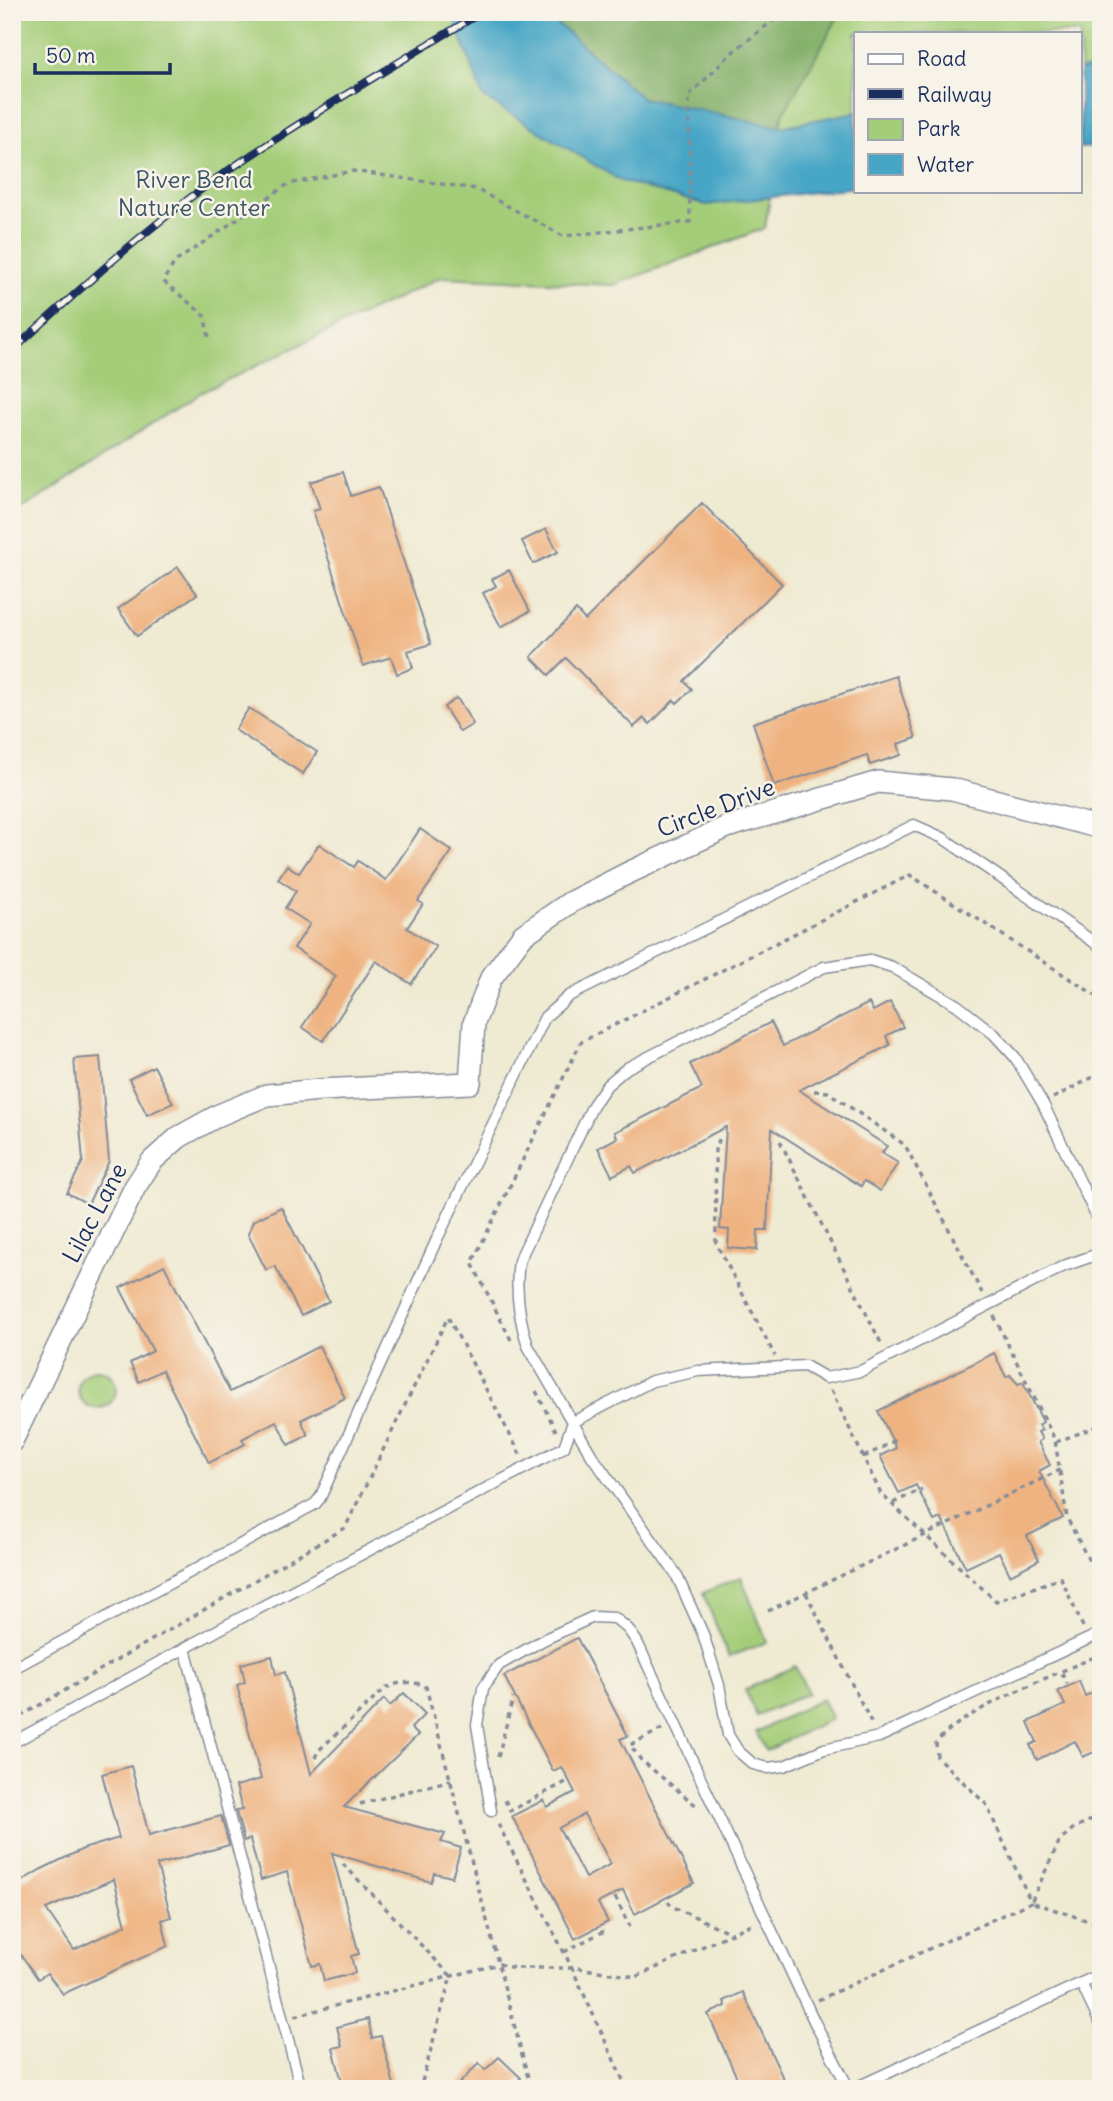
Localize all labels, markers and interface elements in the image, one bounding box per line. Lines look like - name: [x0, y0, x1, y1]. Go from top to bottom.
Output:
- scale bar: [35, 32, 170, 76]
- legend: [854, 32, 1082, 192]
- text: 50 m: [46, 42, 95, 69]
- text: Road: [917, 45, 966, 72]
- text: Railway: [917, 81, 992, 108]
- text: Park: [917, 115, 960, 142]
- text: Water: [917, 151, 975, 178]
- park label: River Bend Nature Center: [118, 164, 270, 222]
- street label: Circle Drive: [653, 771, 779, 843]
- street label: Lilac Lane: [55, 1157, 133, 1268]

